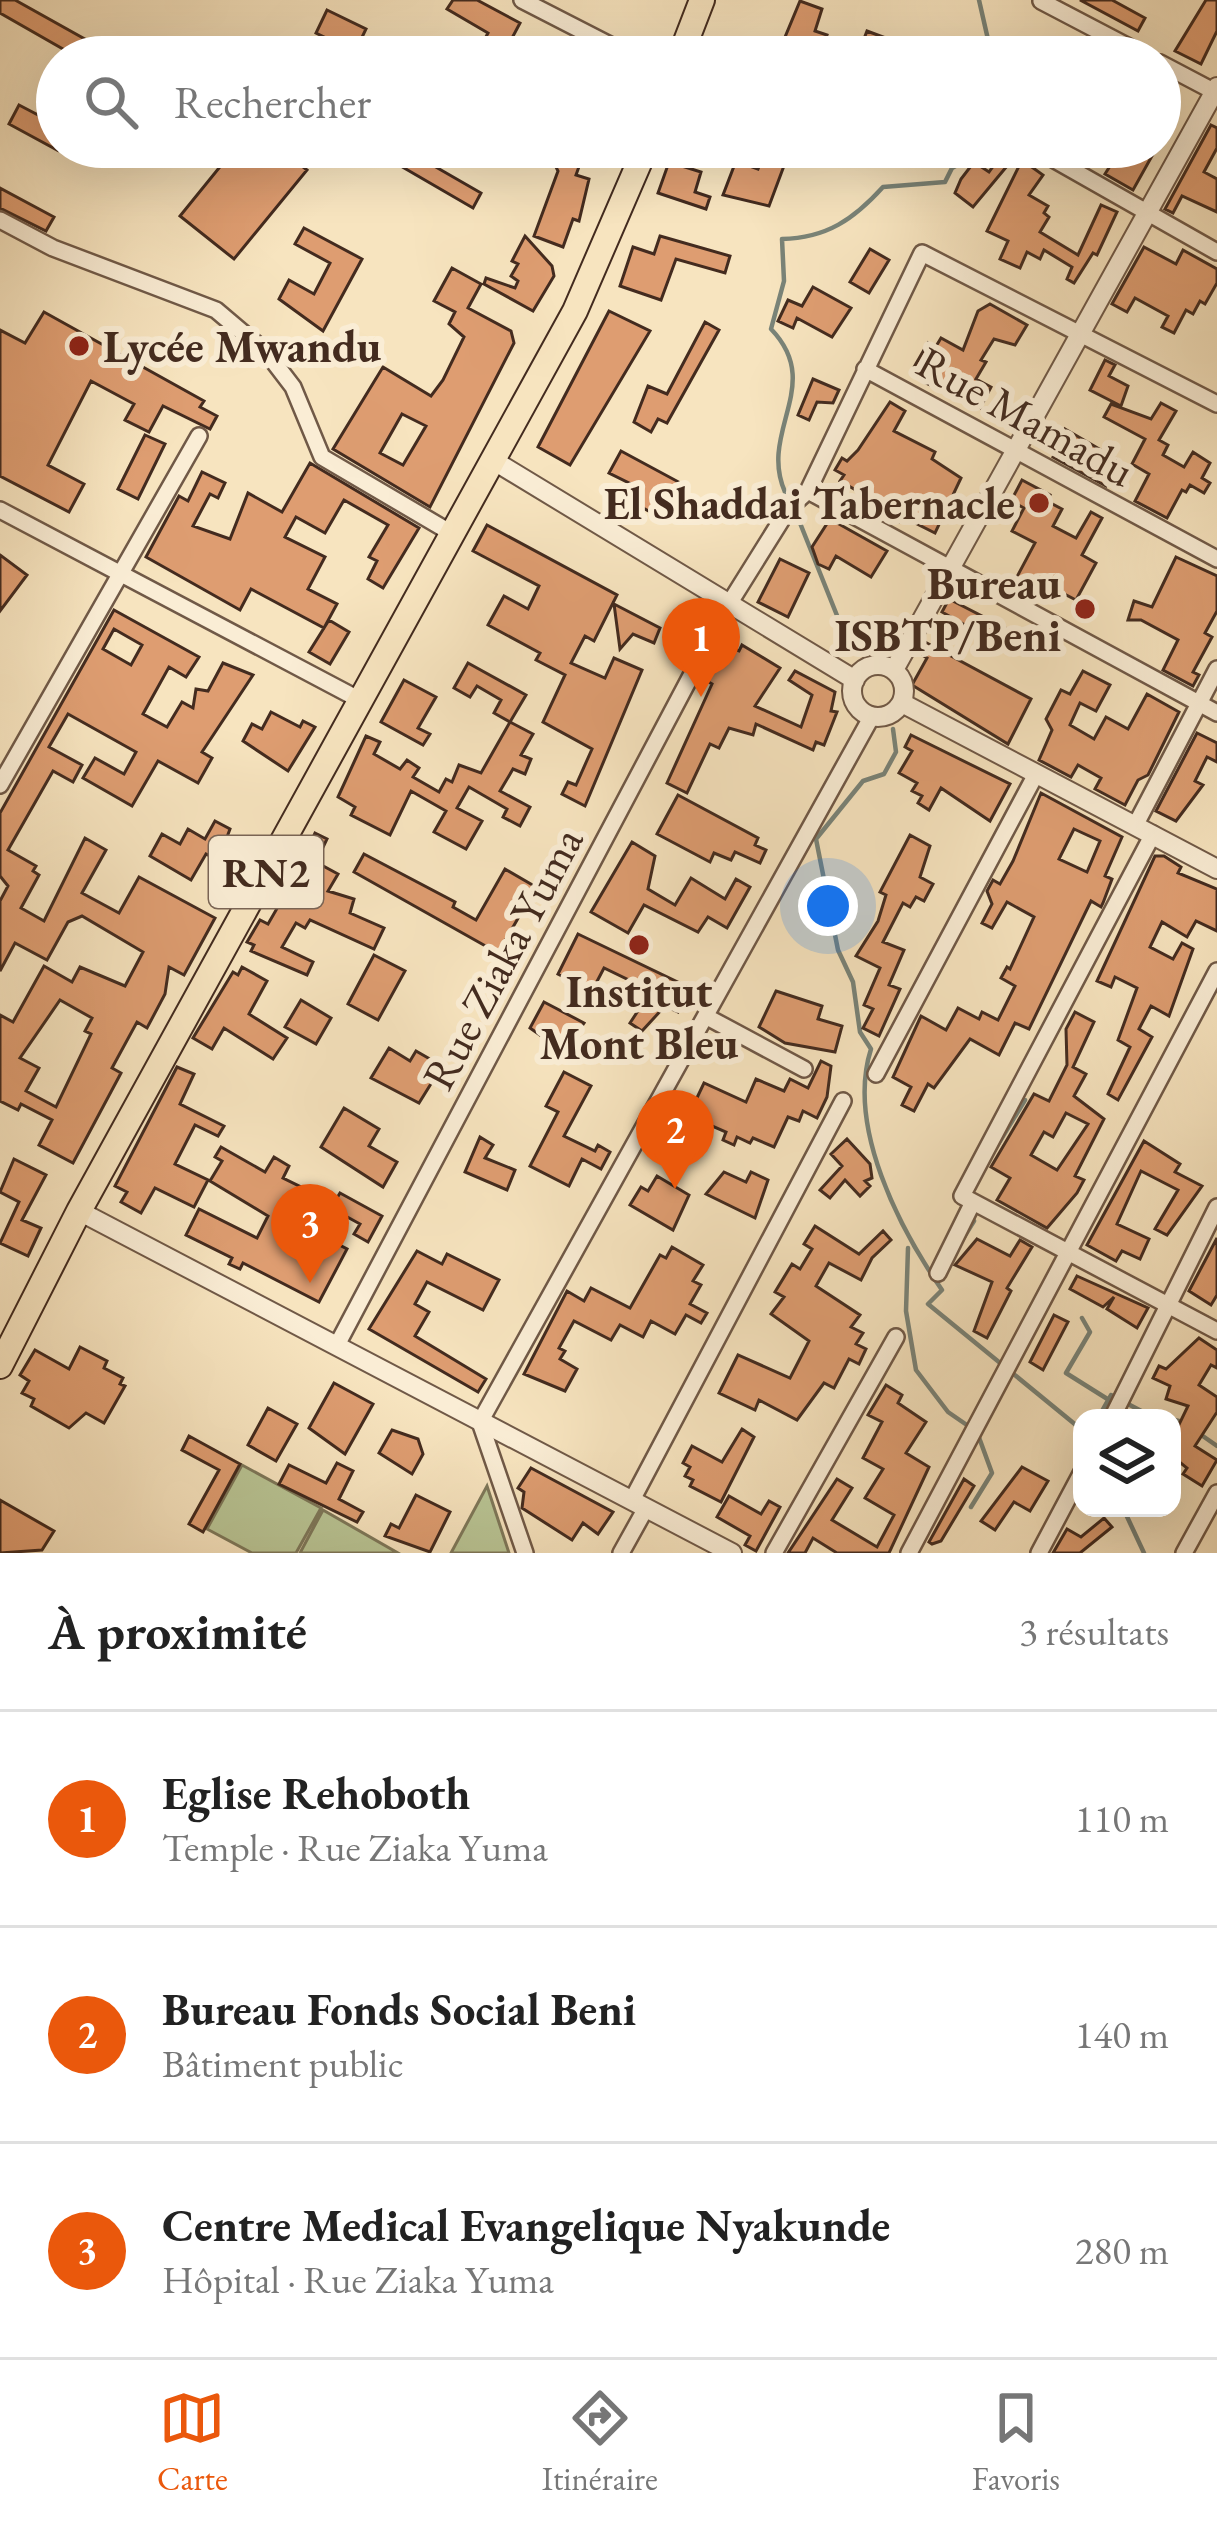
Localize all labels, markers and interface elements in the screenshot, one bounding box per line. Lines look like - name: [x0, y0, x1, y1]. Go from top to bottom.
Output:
- search box: [36, 36, 1181, 168]
- icon: search: [78, 69, 144, 135]
- text: Rechercher: [174, 73, 371, 131]
- place label: Lycée Mwandu: [103, 317, 381, 375]
- marker: Lycée Mwandu: [66, 333, 92, 359]
- street label: Rue Mamadu: [907, 333, 1145, 500]
- place label: El Shaddai Tabernacle: [604, 474, 1015, 532]
- marker: El Shaddai Tabernacle: [1026, 490, 1052, 516]
- place label: Bureau ISBTP/Beni: [834, 554, 1061, 664]
- marker: Bureau ISBTP/Beni: [1072, 596, 1098, 622]
- pin: 1: [662, 598, 740, 697]
- street label: Rue Ziaka Yuma: [409, 817, 596, 1099]
- road number: RN2: [209, 836, 323, 908]
- your location: [798, 876, 858, 936]
- marker: Institut Mont Bleu: [626, 932, 652, 958]
- place label: Institut Mont Bleu: [539, 962, 739, 1072]
- pin: 2: [636, 1090, 714, 1189]
- pin: 3: [271, 1184, 349, 1283]
- map controls: [1073, 1409, 1181, 1517]
- button: layers: [1073, 1409, 1181, 1517]
- text: À proximité: [48, 1598, 307, 1664]
- text: 3 résultats: [1019, 1606, 1169, 1657]
- text: Eglise Rehoboth: [162, 1764, 470, 1822]
- text: 1: [77, 1793, 97, 1844]
- text: 110 m: [1075, 1793, 1169, 1844]
- text: Temple · Rue Ziaka Yuma: [162, 1822, 548, 1873]
- text: Bureau Fonds Social Beni: [162, 1980, 636, 2038]
- text: 2: [77, 2009, 97, 2060]
- text: 140 m: [1075, 2009, 1169, 2060]
- text: Bâtiment public: [162, 2038, 404, 2089]
- text: Centre Medical Evangelique Nyakunde: [162, 2196, 890, 2254]
- text: 3: [77, 2225, 97, 2276]
- text: 280 m: [1075, 2225, 1169, 2276]
- text: Hôpital · Rue Ziaka Yuma: [162, 2254, 554, 2305]
- tab: Carte: [157, 2385, 228, 2500]
- tab: Itinéraire: [542, 2385, 658, 2500]
- tab: Favoris: [972, 2385, 1060, 2500]

